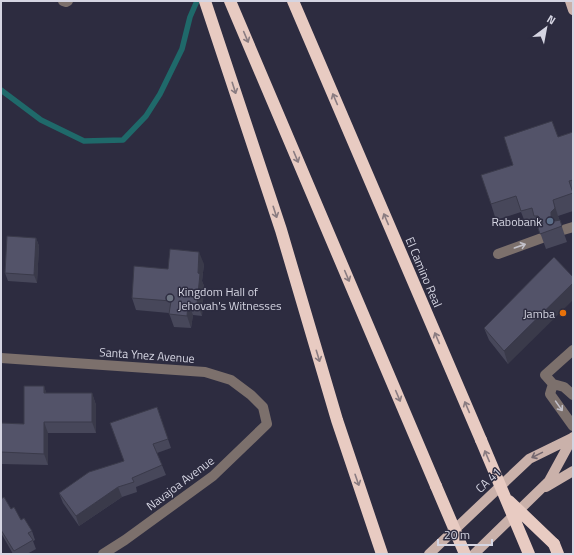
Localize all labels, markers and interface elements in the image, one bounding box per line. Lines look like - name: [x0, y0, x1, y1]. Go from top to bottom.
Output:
- north arrow: [526, 8, 566, 48]
- text: N: [544, 11, 559, 28]
- one-way arrow: [242, 30, 250, 42]
- one-way arrow: [231, 82, 239, 94]
- one-way arrow: [331, 94, 339, 106]
- one-way arrow: [293, 150, 301, 162]
- one-way arrow: [272, 205, 279, 218]
- place label: Rabobank: [491, 212, 542, 231]
- one-way arrow: [382, 213, 389, 225]
- marker: Rabobank: [545, 216, 555, 226]
- street label: El Camino Real: [401, 234, 447, 310]
- one-way arrow: [514, 242, 527, 249]
- one-way arrow: [344, 270, 351, 282]
- place label: Kingdom Hall of Jehovah's Witnesses: [178, 282, 282, 315]
- marker: Kingdom Hall of Jehovah's Witnesses: [165, 293, 175, 303]
- place label: Jamba: [523, 304, 555, 323]
- marker: Jamba: [558, 308, 568, 318]
- one-way arrow: [433, 333, 440, 345]
- street label: Santa Ynez Avenue: [99, 342, 195, 368]
- one-way arrow: [315, 349, 322, 362]
- one-way arrow: [395, 389, 402, 401]
- one-way arrow: [555, 400, 563, 411]
- one-way arrow: [462, 402, 470, 414]
- one-way arrow: [483, 450, 491, 462]
- street label: Navajoa Avenue: [142, 451, 218, 515]
- one-way arrow: [532, 452, 544, 459]
- street label: CA 41: [471, 463, 505, 497]
- one-way arrow: [354, 473, 361, 486]
- scale bar: [438, 521, 492, 547]
- text: 20 m: [444, 525, 470, 544]

